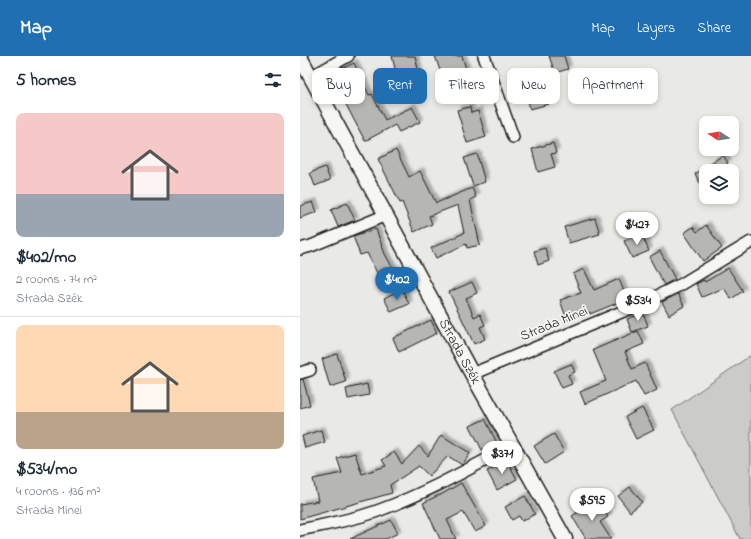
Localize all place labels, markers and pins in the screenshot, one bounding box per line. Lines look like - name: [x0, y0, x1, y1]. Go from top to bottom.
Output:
- pin: $427: [613, 212, 661, 246]
- pin: $402: [373, 267, 421, 301]
- pin: $534: [614, 288, 662, 322]
- pin: $371: [478, 441, 526, 475]
- pin: $595: [568, 488, 616, 522]

